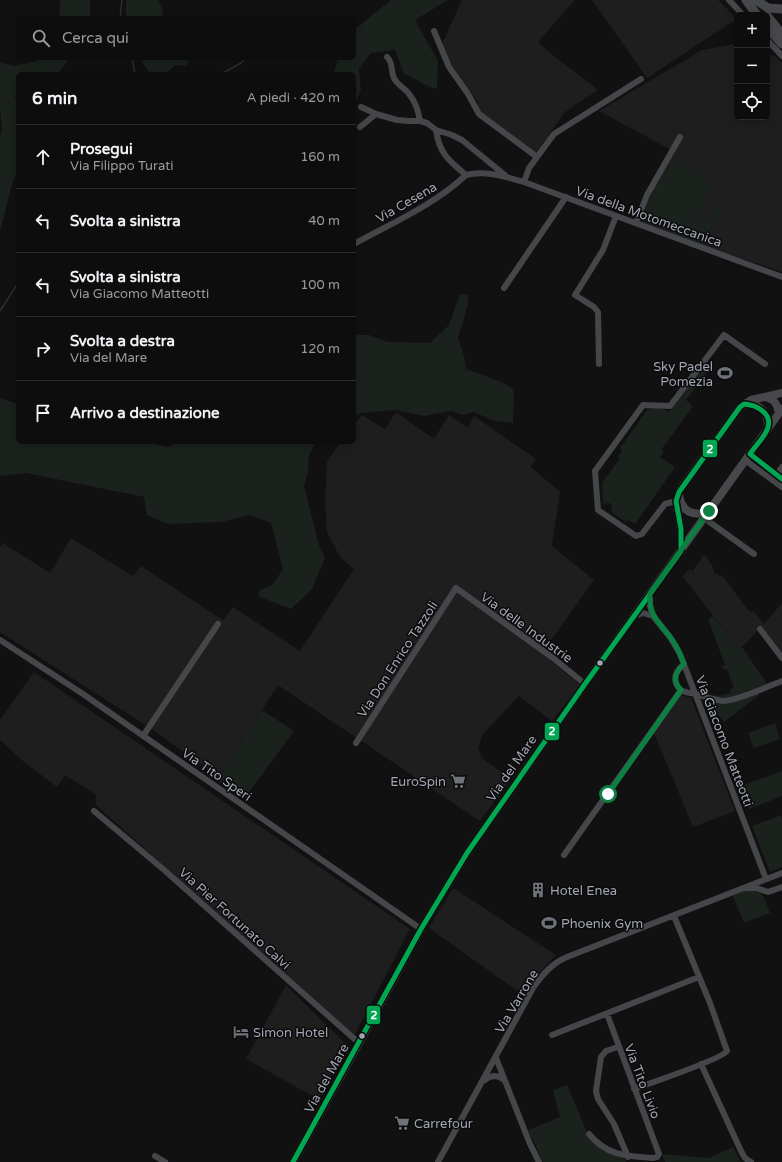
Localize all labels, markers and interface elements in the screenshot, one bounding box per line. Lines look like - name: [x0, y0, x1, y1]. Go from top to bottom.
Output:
- map controls: [734, 12, 770, 120]
- button: +: [734, 12, 770, 48]
- search box: [16, 16, 356, 60]
- icon: search: [30, 27, 52, 49]
- text: Cerca qui: [62, 29, 129, 47]
- button: −: [734, 48, 770, 84]
- button: locate: [734, 84, 770, 120]
- text: 6 min: [32, 88, 77, 109]
- text: A piedi · 420 m: [247, 90, 340, 106]
- text: Prosegui: [70, 140, 133, 158]
- icon: ahead: [32, 146, 54, 168]
- text: 160 m: [300, 149, 340, 165]
- text: Via Filippo Turati: [70, 158, 173, 174]
- street label: Via Cesena: [373, 179, 440, 227]
- street label: Via della Motomeccanica: [573, 183, 724, 251]
- icon: left: [32, 210, 54, 232]
- text: Svolta a sinistra: [70, 212, 181, 230]
- text: 40 m: [308, 213, 340, 229]
- text: Svolta a sinistra: [70, 268, 181, 286]
- icon: left: [32, 274, 54, 296]
- text: 100 m: [300, 277, 340, 293]
- text: Via Giacomo Matteotti: [70, 286, 209, 302]
- text: Svolta a destra: [70, 332, 175, 350]
- icon: right: [32, 338, 54, 360]
- text: 120 m: [300, 341, 340, 357]
- text: Via del Mare: [70, 350, 147, 366]
- place label: Sky Padel Pomezia: [653, 359, 713, 390]
- sports icon: Sky Padel Pomezia: [716, 364, 734, 382]
- icon: arrive: [32, 402, 54, 424]
- text: Arrivo a destinazione: [70, 404, 220, 422]
- line badge: 2: [702, 439, 718, 458]
- text: 2: [707, 443, 714, 456]
- route end: [700, 502, 718, 520]
- street label: Via delle Industrie: [477, 589, 576, 667]
- street label: Via Don Enrico Tazzoli: [354, 598, 441, 721]
- unlabelled marker: [595, 658, 605, 668]
- street label: Via Giacomo Matteotti: [692, 674, 756, 809]
- line badge: 2: [544, 722, 560, 741]
- text: 2: [549, 725, 556, 738]
- street label: Via del Mare: [483, 732, 540, 805]
- street label: Via Tito Speri: [178, 745, 254, 805]
- supermarket icon: EuroSpin: [449, 772, 467, 790]
- place label: EuroSpin: [390, 774, 446, 790]
- route start: [599, 785, 617, 803]
- street label: Via Pier Fortunato Calvi: [175, 864, 293, 973]
- building icon: Hotel Enea: [529, 881, 547, 899]
- place label: Hotel Enea: [550, 883, 617, 899]
- sports icon: Phoenix Gym: [540, 914, 558, 932]
- place label: Phoenix Gym: [561, 916, 643, 932]
- street label: Via Varrone: [492, 967, 542, 1036]
- line badge: 2: [366, 1005, 381, 1025]
- text: 2: [371, 1009, 378, 1022]
- hotel icon: Simon Hotel: [232, 1023, 250, 1041]
- place label: Simon Hotel: [253, 1025, 328, 1041]
- unlabelled marker: [357, 1031, 367, 1041]
- street label: Via del Mare: [301, 1041, 353, 1116]
- street label: Via Tito Livio: [620, 1042, 664, 1121]
- supermarket icon: Carrefour: [393, 1114, 411, 1132]
- place label: Carrefour: [414, 1116, 473, 1132]

